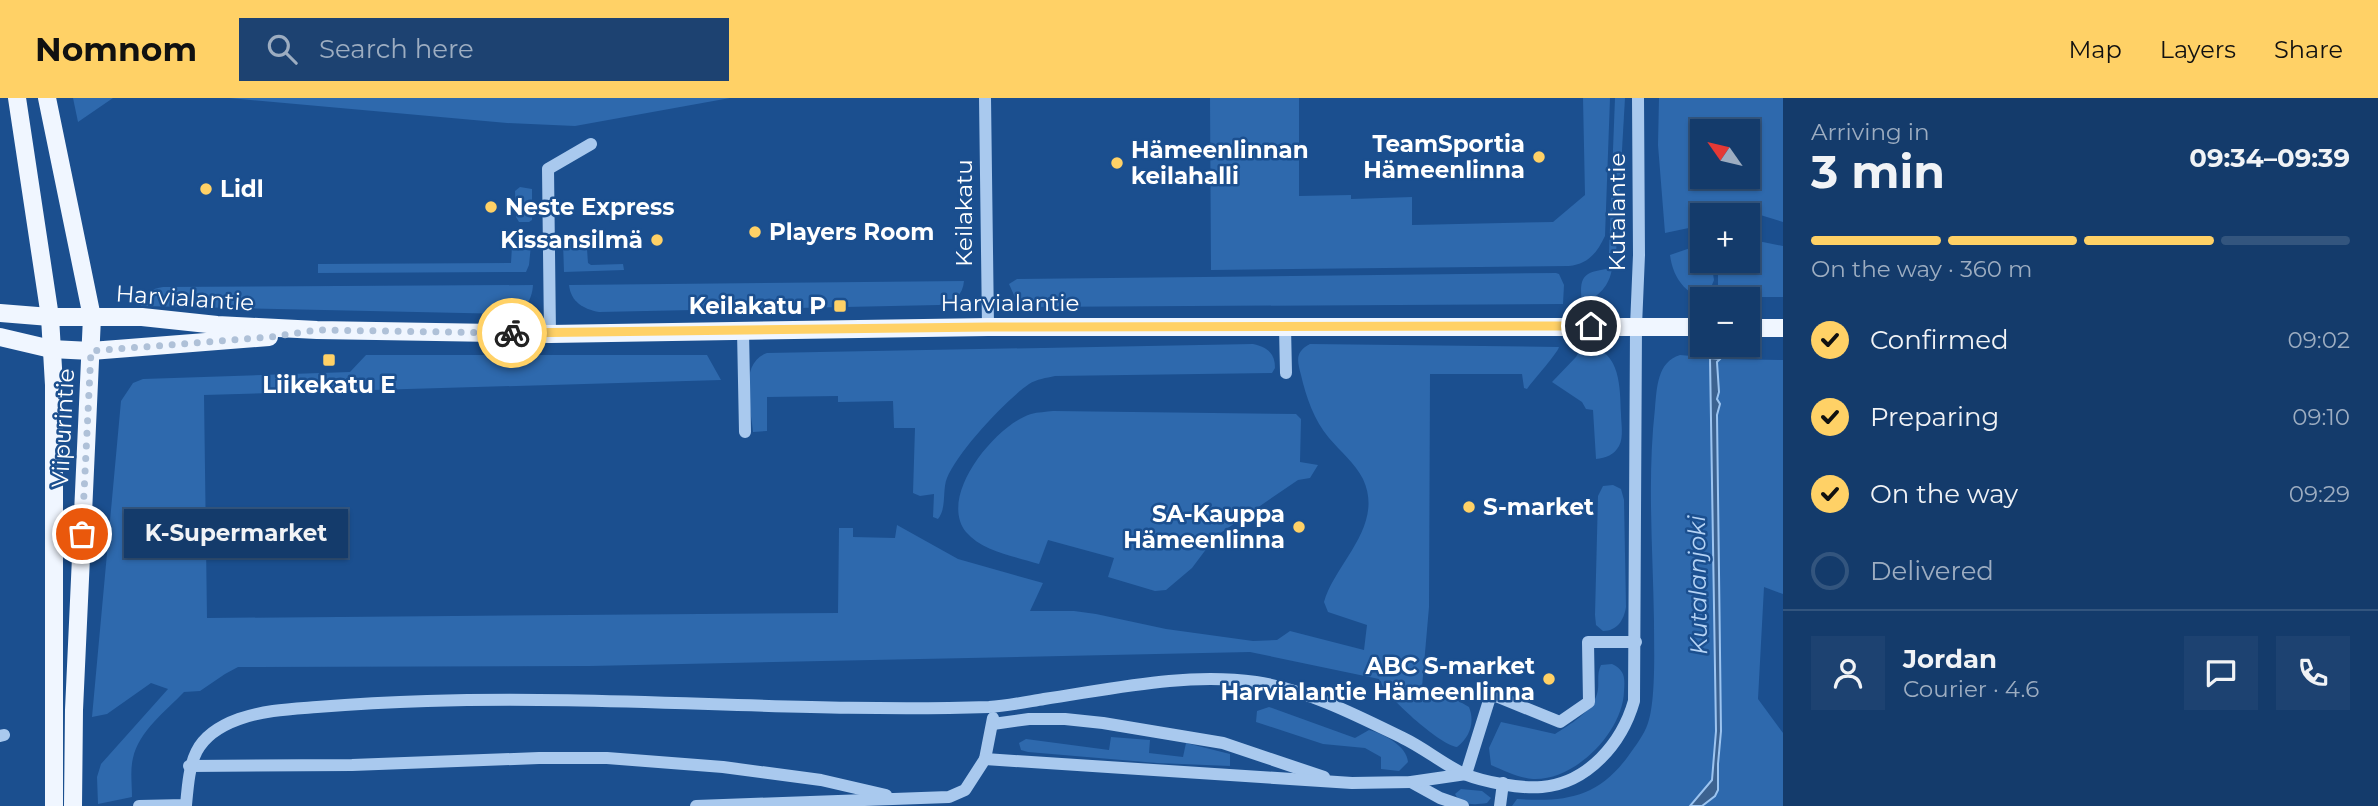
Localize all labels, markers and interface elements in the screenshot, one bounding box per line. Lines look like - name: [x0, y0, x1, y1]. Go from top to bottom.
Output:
- search box: [239, 18, 729, 81]
- text: Nomnom: [35, 29, 197, 69]
- icon: search: [263, 30, 301, 68]
- text: Search here: [319, 33, 474, 65]
- text: Map: [2068, 35, 2122, 64]
- text: Layers: [2160, 35, 2236, 64]
- text: Share: [2274, 35, 2343, 64]
- text: Arriving in: [1811, 118, 1930, 146]
- north arrow: [1690, 119, 1760, 189]
- map controls: [1690, 119, 1760, 357]
- place label: TeamSportia Hämeenlinna: [1363, 130, 1525, 184]
- place label: Hämeenlinnan keilahalli: [1131, 136, 1309, 190]
- text: 09:34–09:39: [2189, 142, 2350, 174]
- text: 3 min: [1811, 143, 1945, 200]
- marker: TeamSportia Hämeenlinna: [1531, 149, 1547, 165]
- street label: Kutalantie: [1603, 153, 1631, 271]
- marker: Hämeenlinnan keilahalli: [1109, 155, 1125, 171]
- street label: Keilakatu: [950, 159, 978, 267]
- place label: Lidl: [220, 175, 264, 203]
- marker: Lidl: [198, 181, 214, 197]
- place label: Neste Express: [505, 193, 674, 221]
- marker: Neste Express: [483, 199, 499, 215]
- button: +: [1690, 203, 1760, 273]
- place label: Players Room: [769, 218, 934, 246]
- marker: Players Room: [747, 224, 763, 240]
- place label: Kissansilmä: [500, 226, 643, 254]
- marker: Kissansilmä: [649, 232, 665, 248]
- text: On the way · 360 m: [1811, 255, 2033, 283]
- street label: Harvialantie: [115, 279, 255, 317]
- button: −: [1690, 287, 1760, 357]
- street label: Harvialantie: [941, 289, 1079, 317]
- place label: Keilakatu P: [689, 292, 826, 320]
- pin: [1561, 296, 1621, 356]
- courier: [477, 298, 547, 368]
- marker: Keilakatu P: [832, 298, 848, 314]
- icon: home: [1572, 307, 1610, 345]
- icon: bike: [493, 314, 531, 352]
- icon: check: [1811, 321, 1849, 359]
- text: Confirmed: [1870, 324, 2009, 356]
- text: 09:02: [2288, 326, 2350, 354]
- marker: Liikekatu E: [321, 352, 337, 368]
- street label: Viipurintie: [46, 368, 80, 488]
- place label: Liikekatu E: [262, 371, 396, 399]
- icon: check: [1811, 398, 1849, 436]
- text: Preparing: [1870, 401, 1999, 433]
- text: 09:10: [2292, 403, 2350, 431]
- icon: check: [1811, 475, 1849, 513]
- text: On the way: [1870, 478, 2018, 510]
- text: 09:29: [2289, 480, 2350, 508]
- place label: S-market: [1483, 493, 1594, 521]
- marker: S-market: [1461, 499, 1477, 515]
- place label: SA-Kauppa Hämeenlinna: [1123, 500, 1285, 554]
- pin: [52, 504, 112, 564]
- callout: K-Supermarket: [124, 510, 348, 558]
- water label: Kutalanjoki: [1682, 514, 1713, 655]
- icon: bag: [63, 515, 101, 553]
- text: K-Supermarket: [145, 519, 327, 547]
- marker: SA-Kauppa Hämeenlinna: [1291, 519, 1307, 535]
- text: Delivered: [1870, 555, 1994, 587]
- button: person: [1811, 636, 1885, 710]
- button: chat: [2184, 636, 2258, 710]
- button: phone: [2276, 636, 2350, 710]
- text: Jordan: [1903, 643, 1997, 675]
- place label: ABC S-market Harvialantie Hämeenlinna: [1220, 652, 1535, 706]
- marker: ABC S-market Harvialantie Hämeenlinna: [1541, 671, 1557, 687]
- text: Courier · 4.6: [1903, 675, 2039, 703]

